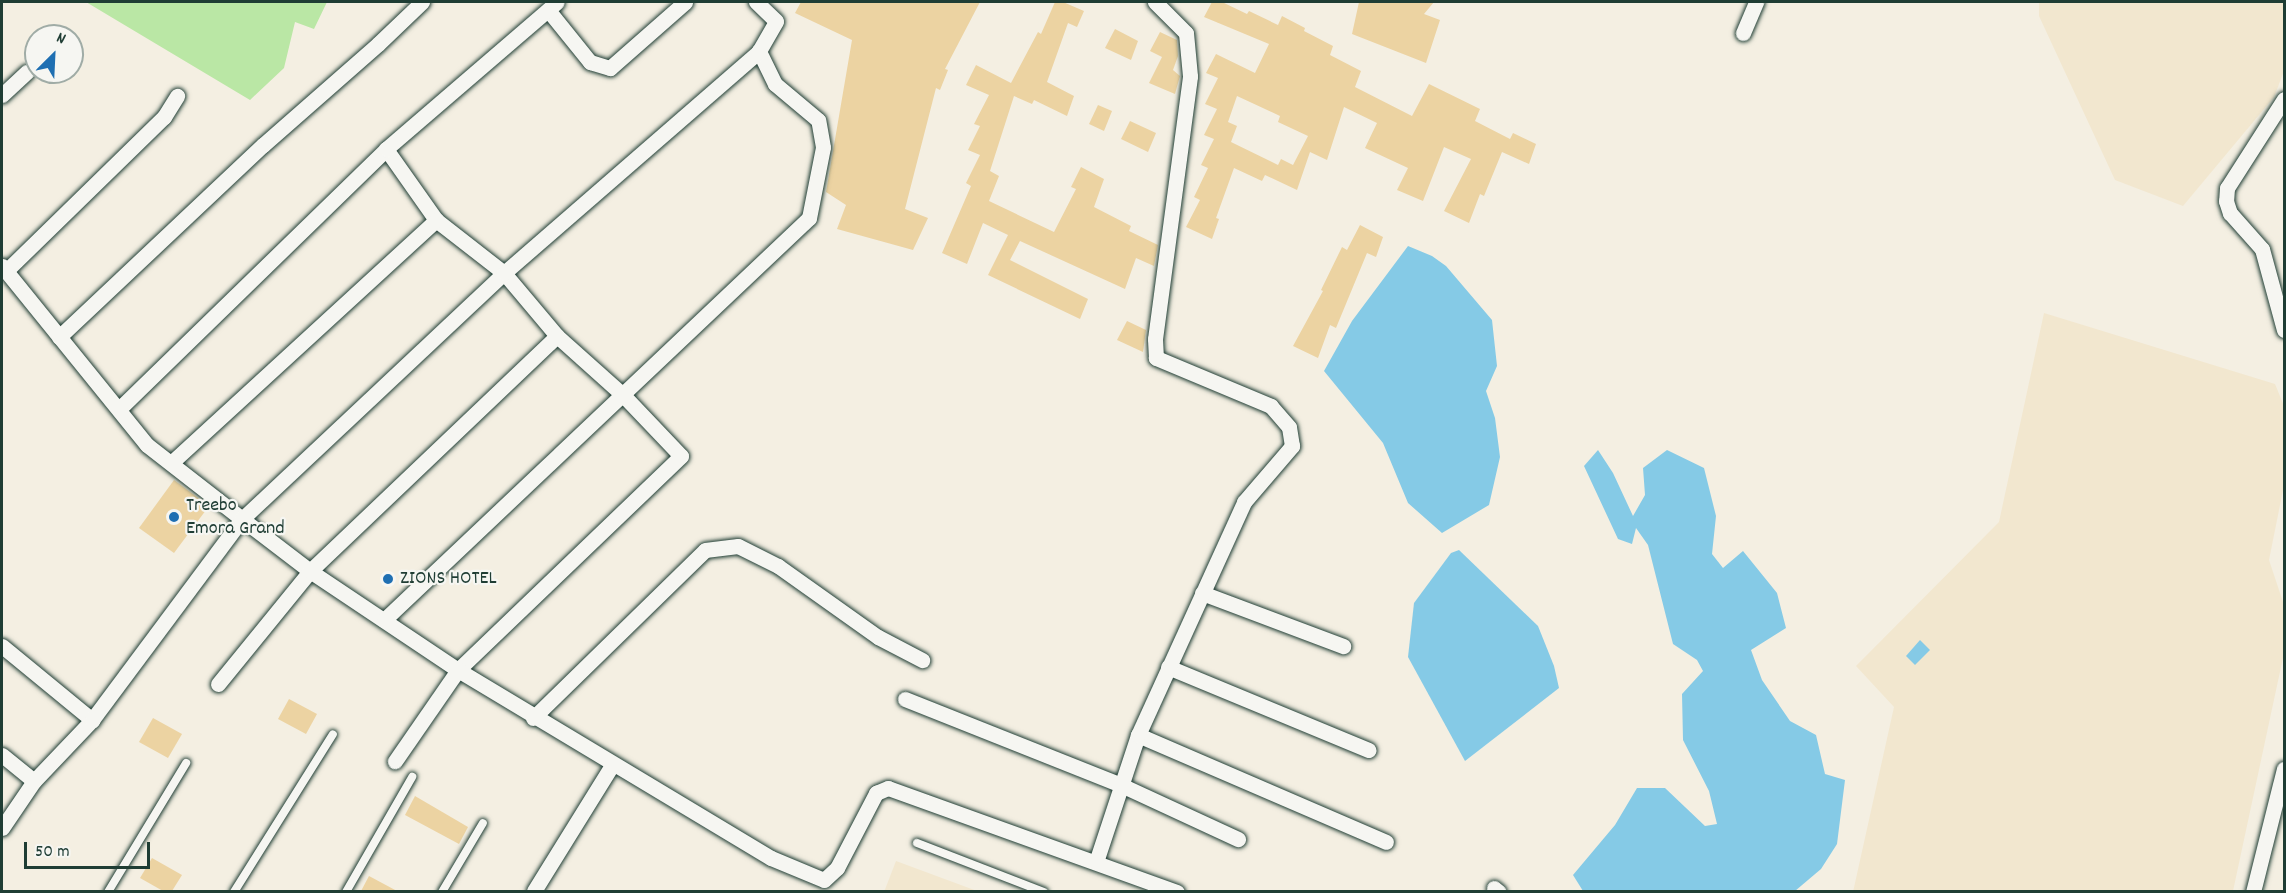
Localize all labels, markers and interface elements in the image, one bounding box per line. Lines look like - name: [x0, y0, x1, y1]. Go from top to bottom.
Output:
- north arrow: [24, 24, 84, 84]
- text: N: [52, 27, 69, 51]
- place label: Treebo Emora Grand: [186, 494, 285, 541]
- marker: Treebo Emora Grand: [167, 510, 181, 524]
- place label: ZIONS HOTEL: [400, 567, 497, 591]
- marker: ZIONS HOTEL: [381, 572, 395, 586]
- scale bar: [27, 830, 153, 868]
- text: 50 m: [35, 840, 70, 865]

